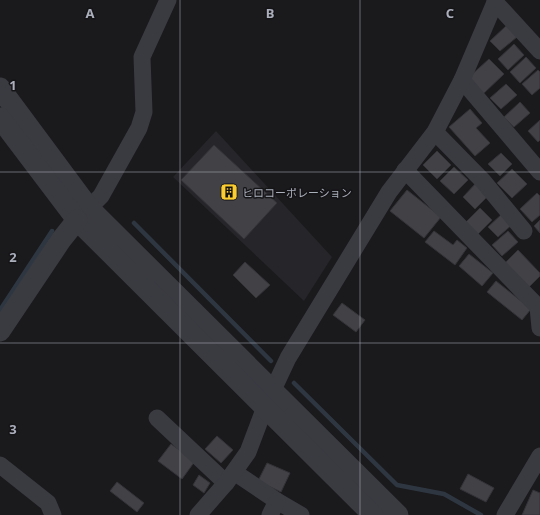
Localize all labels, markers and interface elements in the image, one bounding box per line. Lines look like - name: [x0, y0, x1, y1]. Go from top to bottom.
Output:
- text: A: [86, 4, 95, 22]
- text: B: [266, 4, 274, 22]
- text: C: [446, 4, 454, 22]
- text: 1: [9, 76, 17, 94]
- building icon: ヒロコーポレーション: [219, 182, 239, 202]
- place label: ヒロコーポレーション: [242, 185, 352, 200]
- text: 2: [9, 248, 17, 266]
- text: 3: [9, 420, 17, 438]

